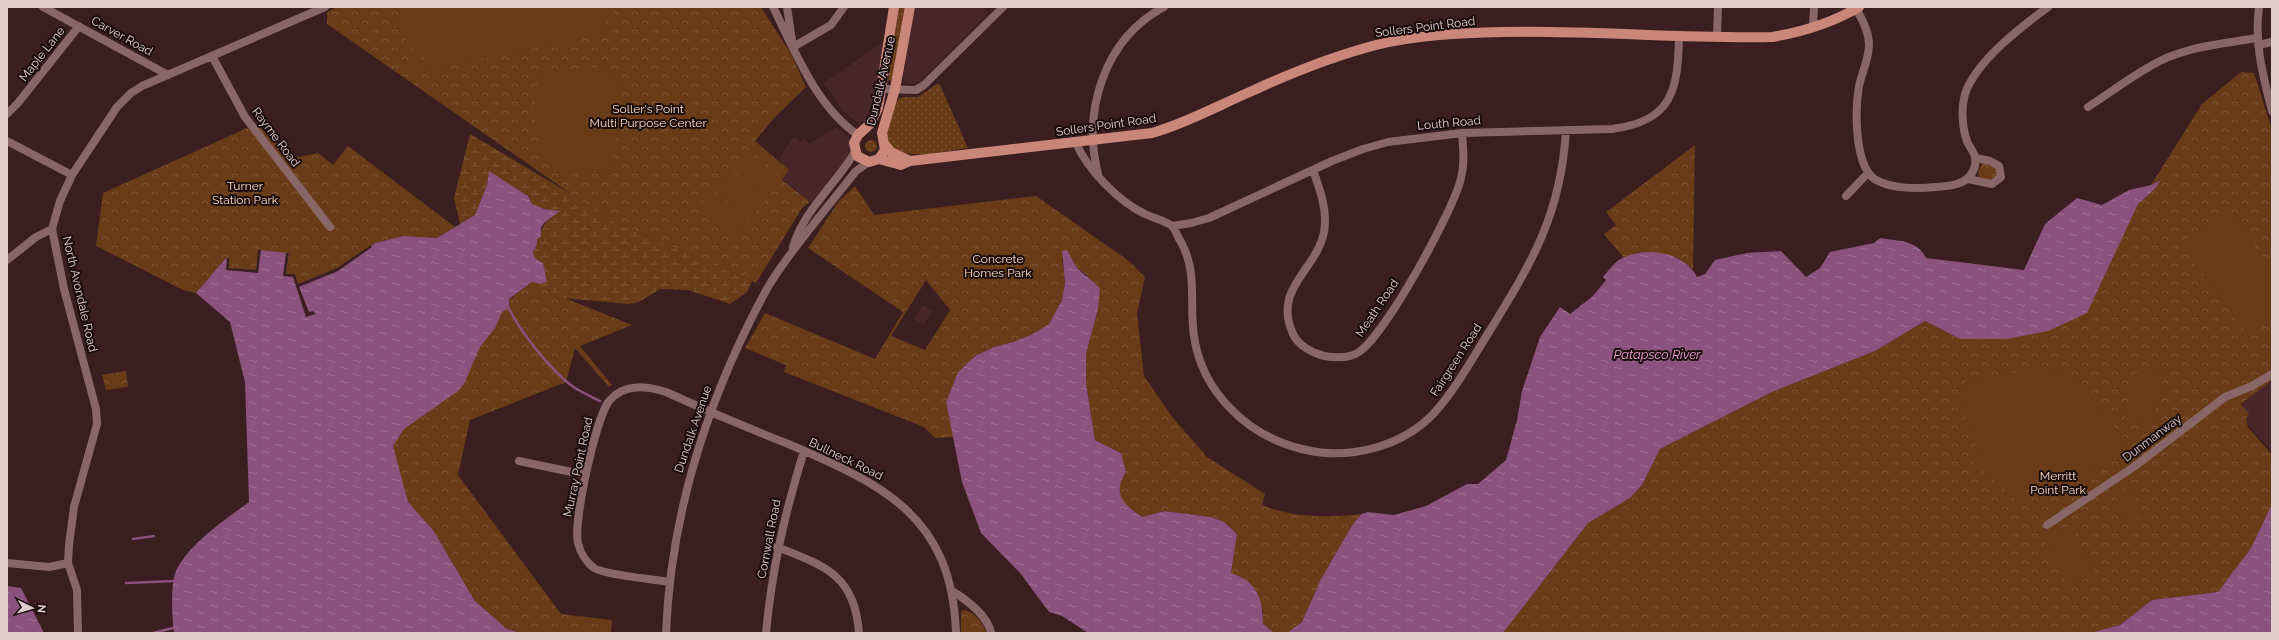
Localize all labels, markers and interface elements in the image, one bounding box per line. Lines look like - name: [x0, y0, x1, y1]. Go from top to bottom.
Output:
- street label: Carver Road: [89, 13, 155, 59]
- street label: Sollers Point Road: [1374, 14, 1476, 40]
- street label: Maple Lane: [16, 24, 68, 84]
- street label: Dundalk Avenue: [864, 35, 898, 127]
- park label: Soller's Point Multi Purpose Center: [589, 102, 707, 130]
- street label: Rayme Road: [249, 105, 303, 169]
- street label: Sollers Point Road: [1055, 111, 1157, 139]
- street label: Louth Road: [1417, 113, 1481, 133]
- park label: Turner Station Park: [212, 179, 279, 207]
- street label: North Avondale Road: [60, 235, 100, 353]
- park label: Concrete Homes Park: [964, 252, 1032, 280]
- street label: Meath Road: [1353, 276, 1401, 340]
- street label: Fairgreen Road: [1427, 321, 1485, 399]
- water label: Patapsco River: [1613, 347, 1701, 362]
- street label: Dundalk Avenue: [672, 384, 714, 474]
- street label: Dunmanway: [2120, 411, 2184, 465]
- street label: Murray Point Road: [561, 416, 595, 518]
- street label: Bullneck Road: [807, 435, 885, 483]
- park label: Merritt Point Park: [2030, 469, 2086, 497]
- street label: Cornwall Road: [754, 498, 784, 580]
- north arrow: [12, 588, 52, 628]
- text: N: [35, 604, 48, 614]

